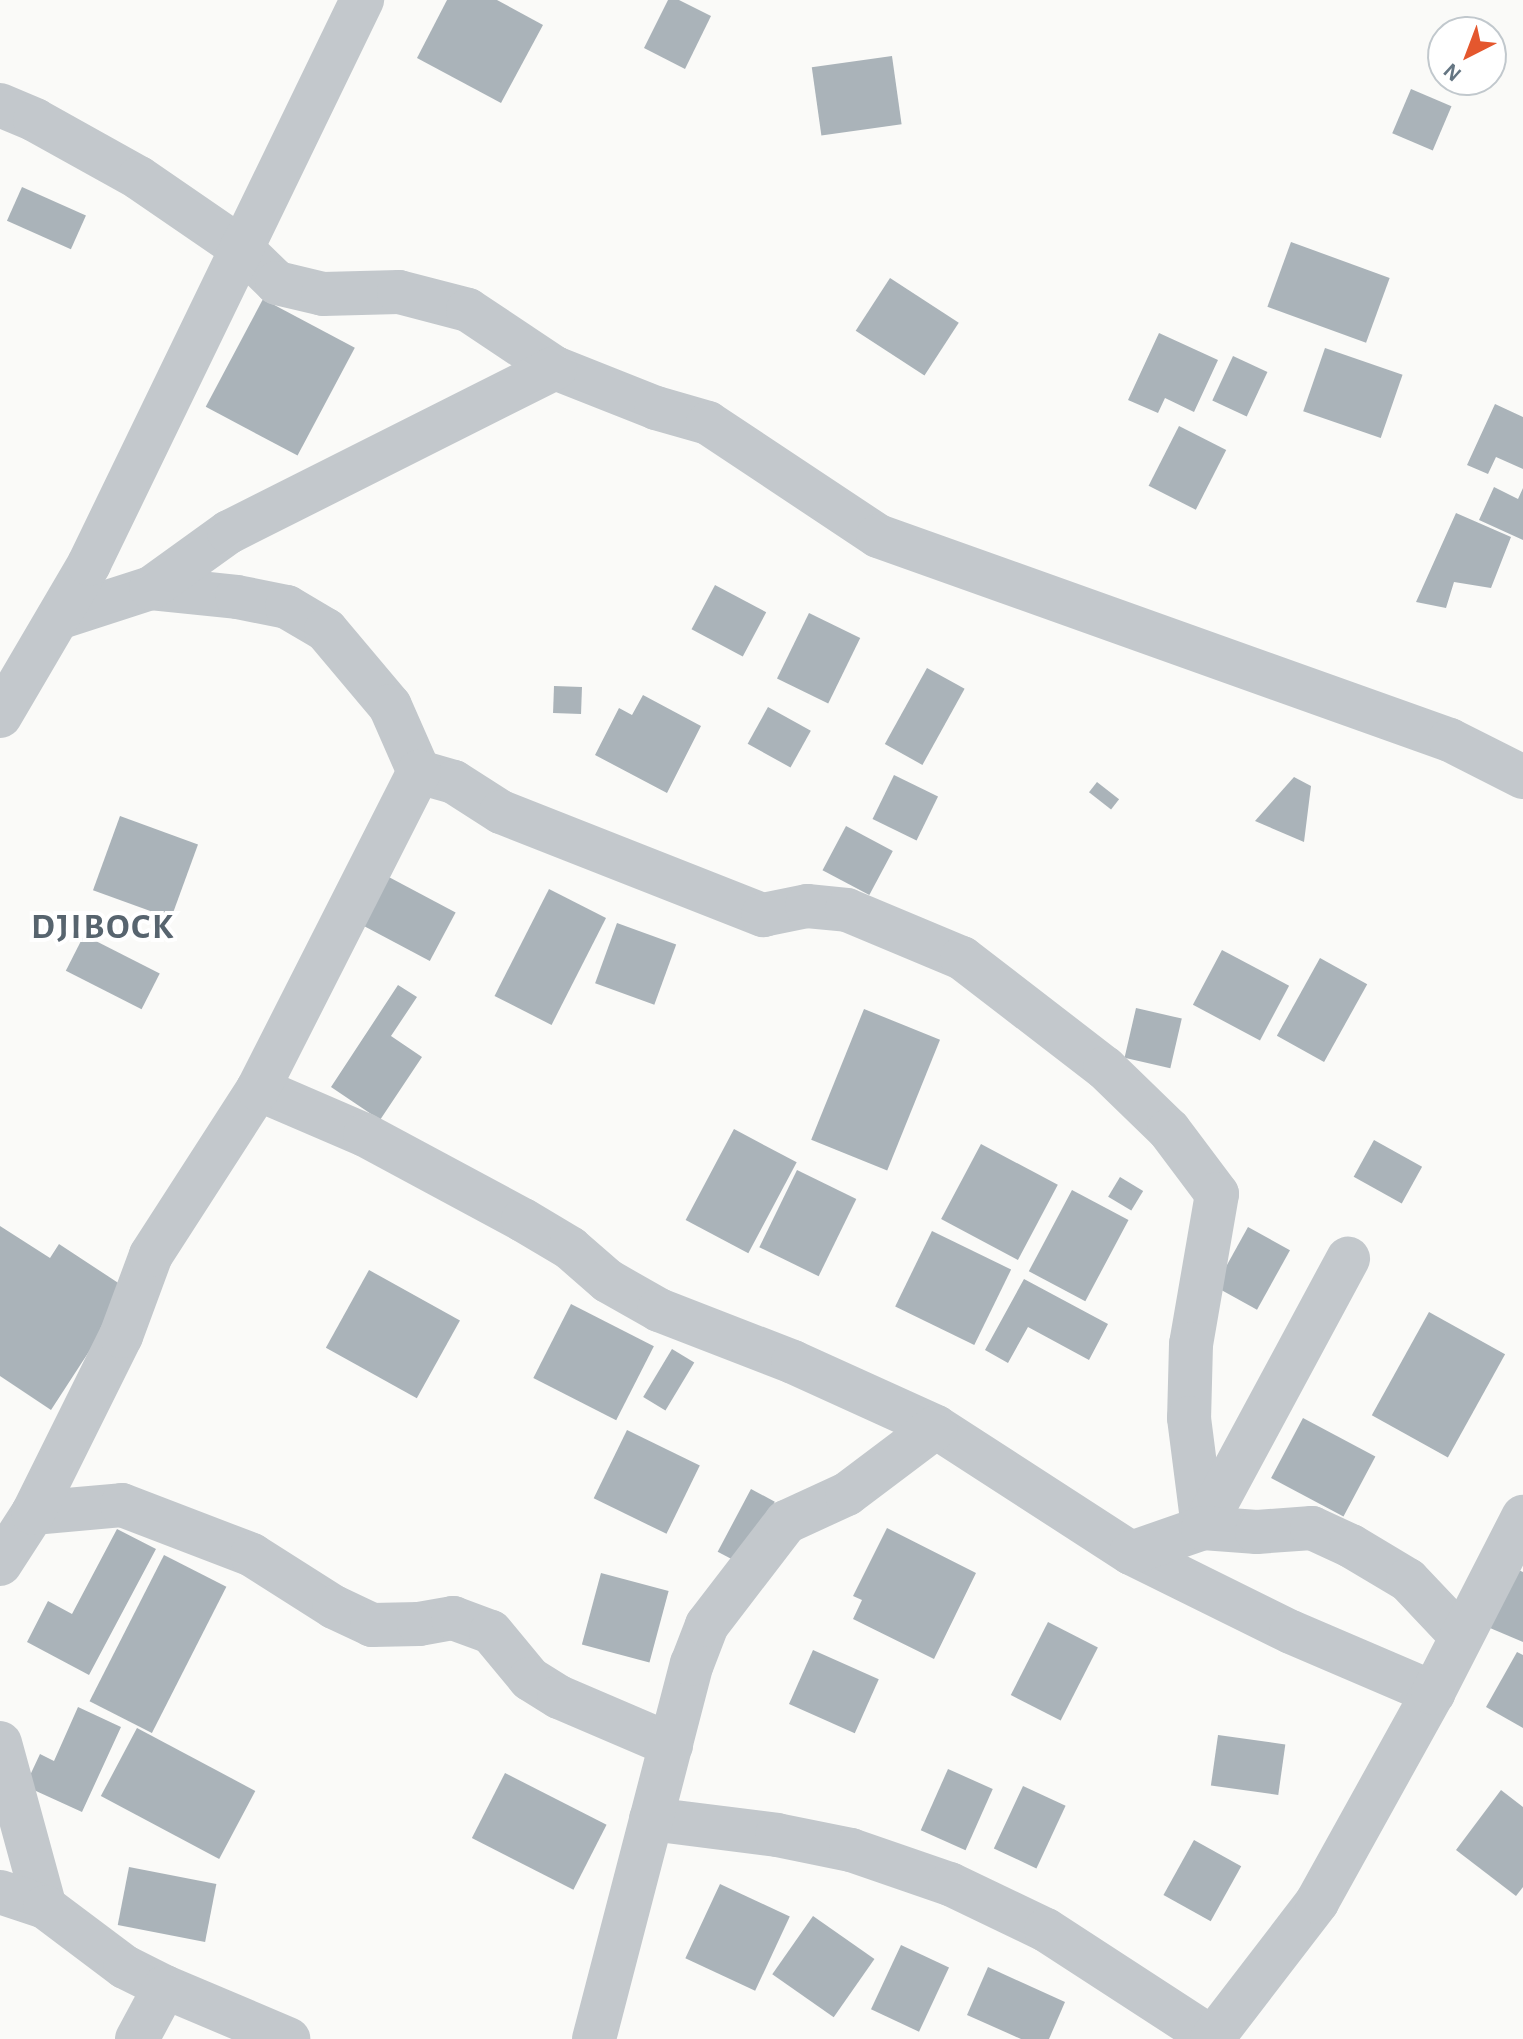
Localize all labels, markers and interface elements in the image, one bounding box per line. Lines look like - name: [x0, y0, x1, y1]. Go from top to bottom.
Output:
- north arrow: [1427, 16, 1507, 96]
- text: N: [1439, 59, 1465, 86]
- district label: DJIBOCK: [31, 906, 175, 950]

